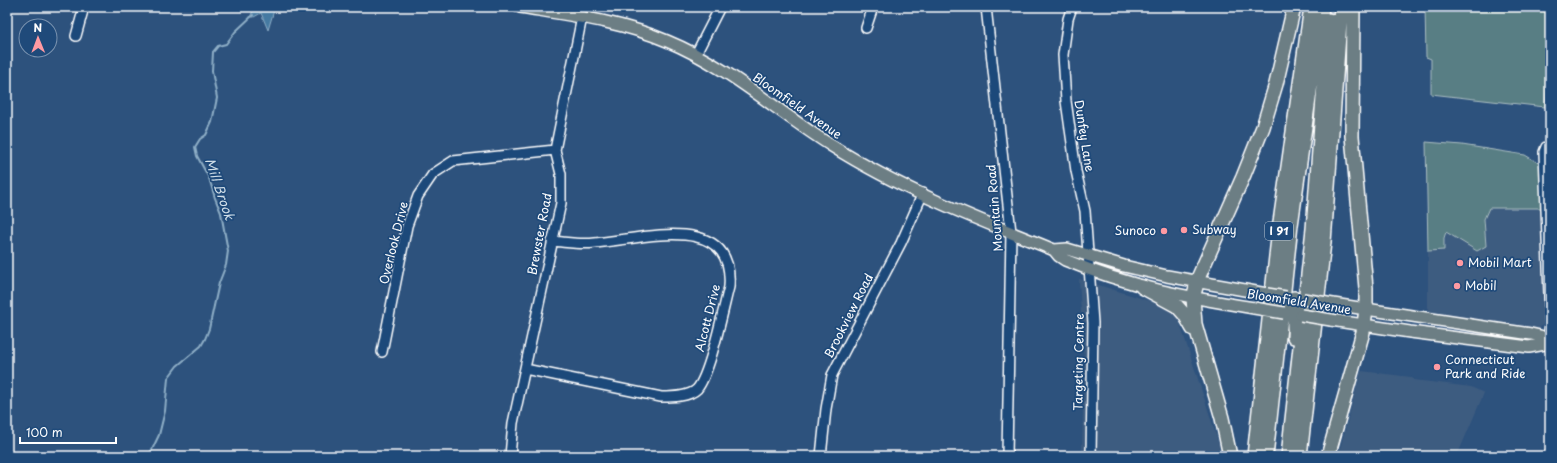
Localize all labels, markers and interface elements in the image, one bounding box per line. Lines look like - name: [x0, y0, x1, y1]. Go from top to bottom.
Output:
- north arrow: [18, 18, 58, 58]
- text: N: [33, 19, 43, 36]
- street label: Bloomfield Avenue: [749, 68, 846, 143]
- street label: Dunfey Lane: [1070, 99, 1100, 173]
- water label: Mill Brook: [201, 155, 240, 223]
- street label: Mountain Road: [981, 164, 1007, 253]
- street label: Brewster Road: [522, 191, 556, 276]
- street label: Overlook Drive: [374, 200, 412, 286]
- place label: Subway: [1192, 220, 1237, 238]
- place label: Sunoco: [1115, 221, 1156, 239]
- road number: I 91: [1265, 222, 1293, 240]
- marker: Subway: [1179, 225, 1189, 235]
- marker: Sunoco: [1159, 226, 1169, 236]
- place label: Mobil Mart: [1468, 253, 1532, 271]
- marker: Mobil Mart: [1455, 258, 1465, 268]
- street label: Brookview Road: [819, 270, 877, 361]
- place label: Mobil: [1465, 276, 1497, 294]
- marker: Mobil: [1452, 281, 1462, 291]
- street label: Alcott Drive: [690, 282, 724, 353]
- street label: Bloomfield Avenue: [1246, 284, 1353, 318]
- street label: Targeting Centre: [1068, 313, 1088, 411]
- place label: Connecticut Park and Ride: [1445, 350, 1525, 382]
- marker: Connecticut Park and Ride: [1432, 362, 1442, 372]
- scale bar: [20, 419, 116, 445]
- text: 100 m: [26, 423, 63, 441]

